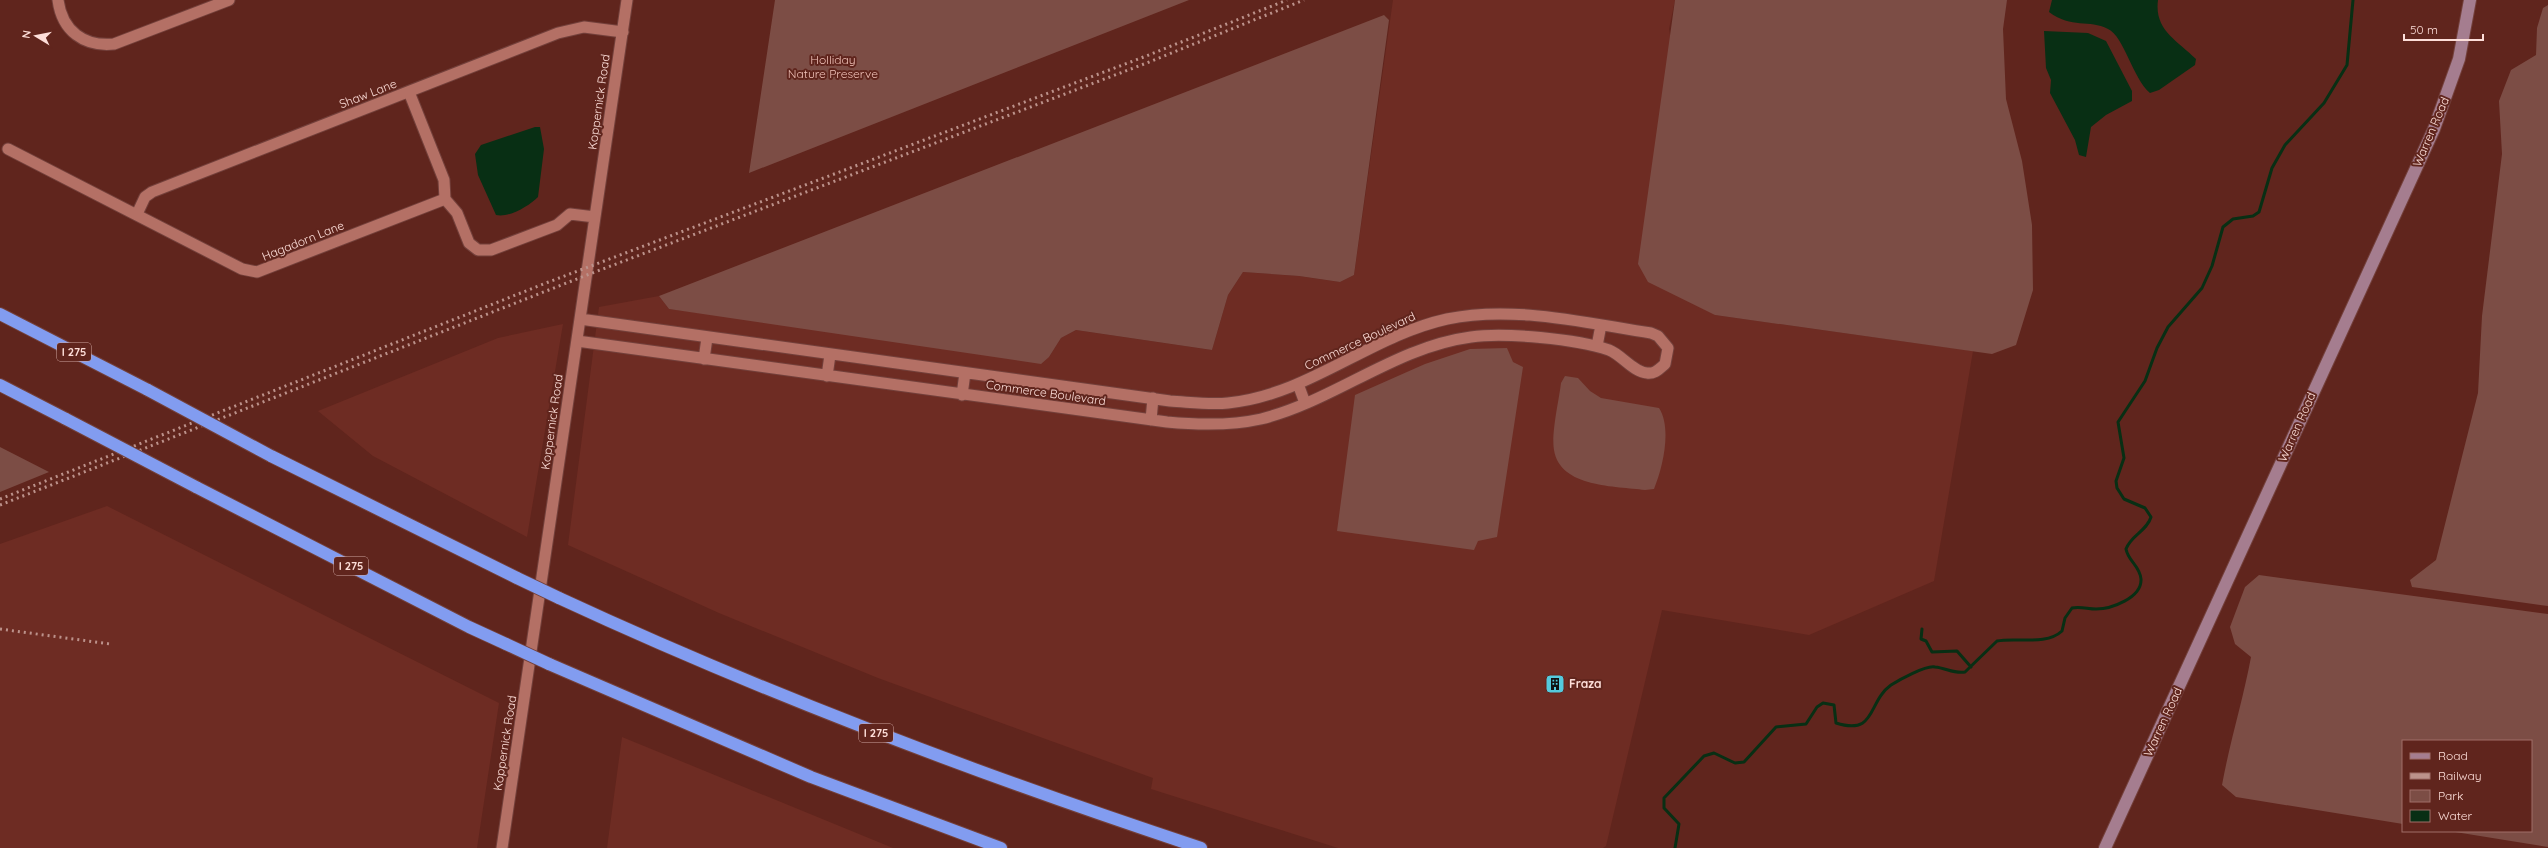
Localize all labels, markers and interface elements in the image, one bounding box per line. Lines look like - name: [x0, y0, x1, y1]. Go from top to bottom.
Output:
- north arrow: [16, 16, 56, 56]
- scale bar: [2404, 16, 2483, 42]
- text: 50 m: [2410, 22, 2438, 37]
- text: N: [19, 29, 34, 39]
- park label: Holliday Nature Preserve: [788, 52, 878, 81]
- street label: Koppernick Road: [584, 53, 613, 151]
- street label: Shaw Lane: [337, 76, 399, 111]
- street label: Warren Road: [2409, 95, 2452, 169]
- street label: Hagadorn Lane: [260, 217, 346, 264]
- street label: Commerce Boulevard: [1302, 308, 1418, 373]
- road number: I 275: [57, 343, 91, 361]
- street label: Koppernick Road: [537, 373, 566, 471]
- street label: Commerce Boulevard: [985, 377, 1107, 408]
- street label: Warren Road: [2275, 390, 2319, 464]
- road number: I 275: [334, 557, 368, 575]
- building icon: Fraza: [1544, 673, 1566, 695]
- place label: Fraza: [1569, 676, 1602, 691]
- street label: Warren Road: [2140, 685, 2185, 759]
- street label: Koppernick Road: [490, 694, 519, 792]
- road number: I 275: [859, 724, 893, 742]
- legend: [2402, 740, 2532, 832]
- text: Road: [2438, 748, 2468, 763]
- text: Railway: [2438, 768, 2482, 783]
- text: Park: [2438, 788, 2463, 803]
- text: Water: [2438, 808, 2473, 823]

